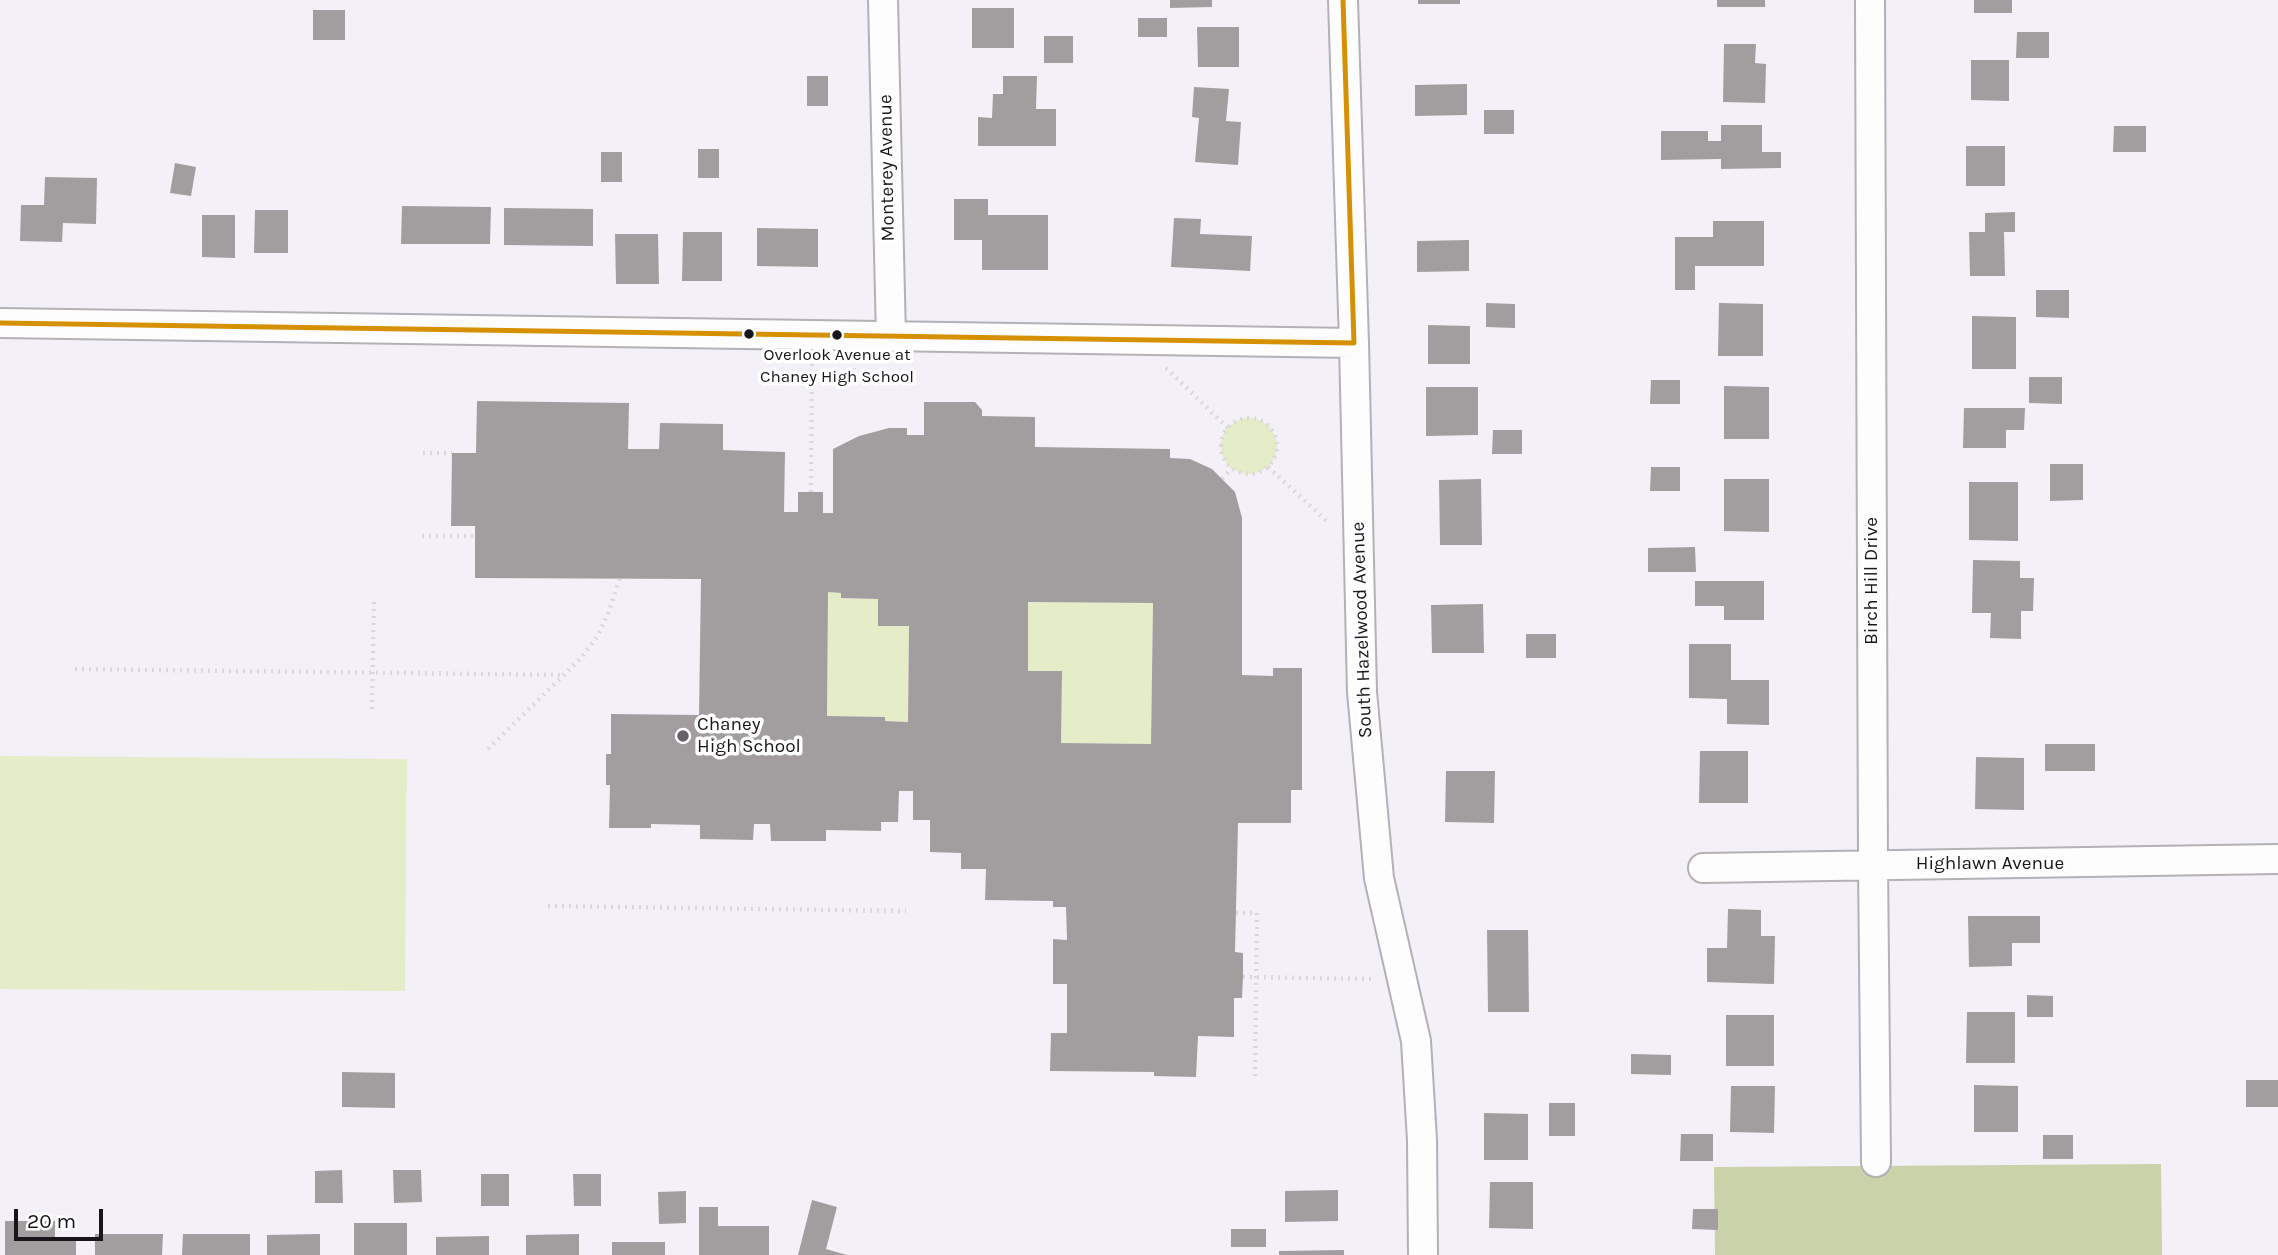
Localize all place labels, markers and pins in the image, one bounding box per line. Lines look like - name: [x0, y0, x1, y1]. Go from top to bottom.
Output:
- unlabelled marker: [742, 327, 756, 341]
- marker: Overlook Avenue at Chaney High School: [830, 328, 844, 342]
- place label: Overlook Avenue at Chaney High School: [760, 345, 914, 385]
- place label: Chaney High School: [697, 714, 801, 758]
- marker: Chaney High School: [675, 728, 691, 744]

